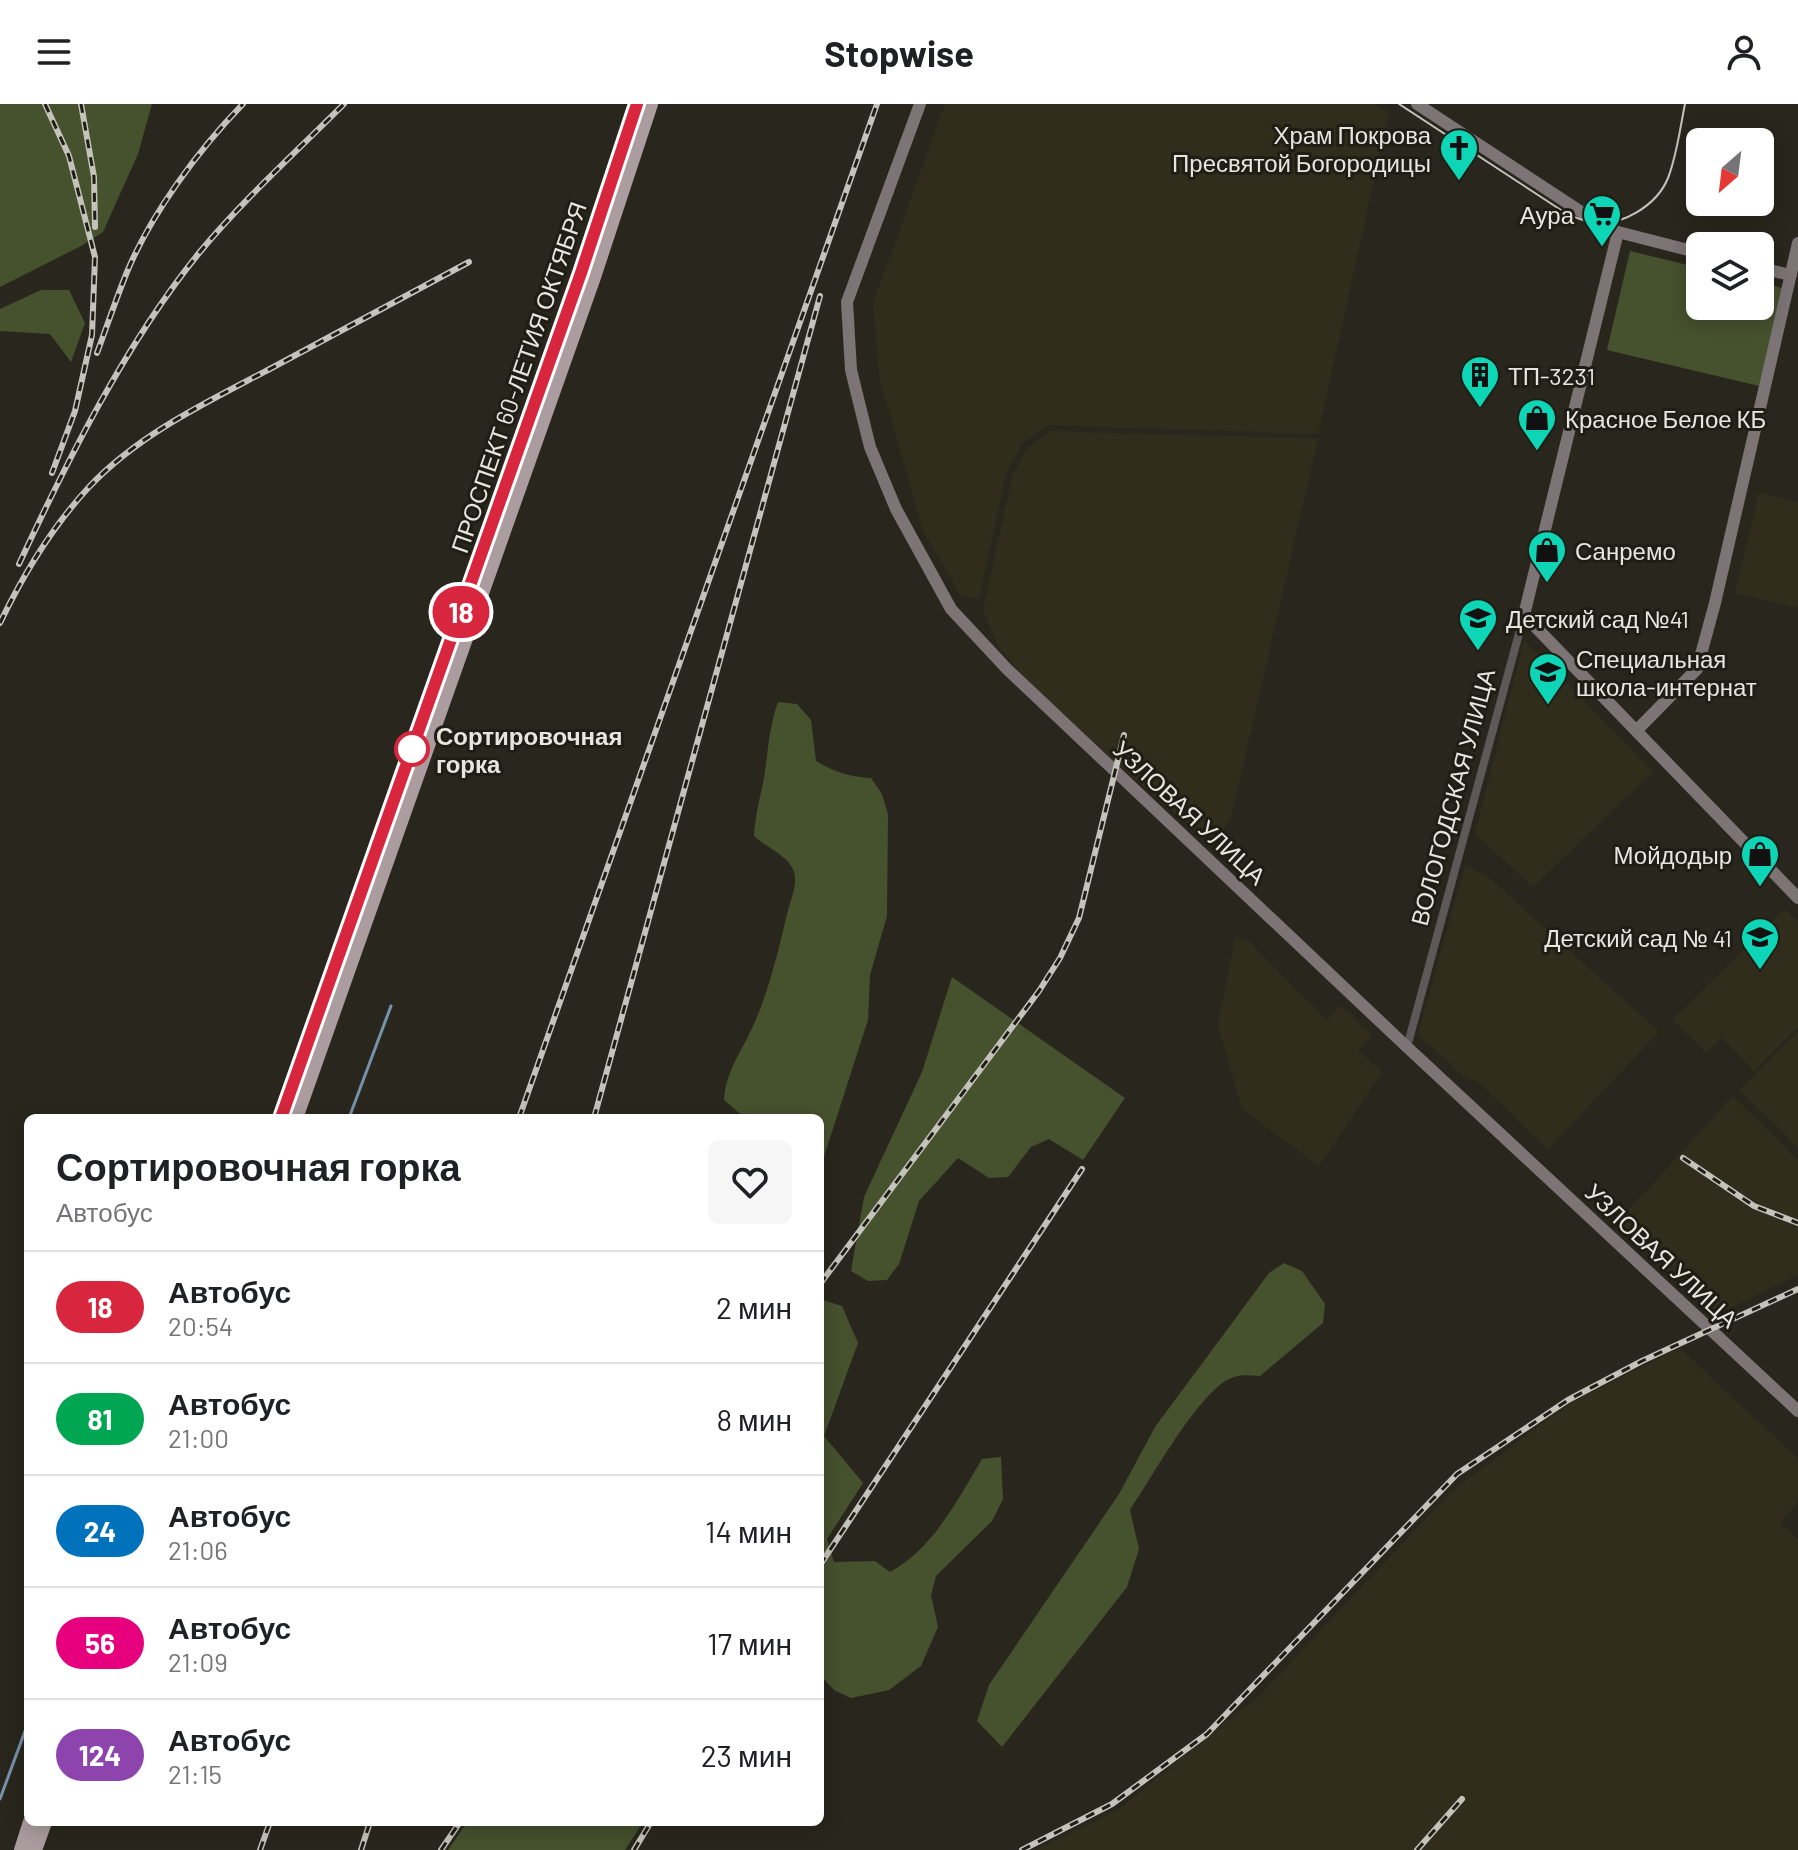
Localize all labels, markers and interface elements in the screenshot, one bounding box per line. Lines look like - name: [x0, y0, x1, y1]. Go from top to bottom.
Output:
- icon: menu: [32, 30, 76, 74]
- icon: person: [1722, 30, 1766, 74]
- text: Stopwise: [824, 31, 974, 74]
- place label: Храм Покрова Пресвятой Богородицы: [1172, 120, 1432, 177]
- church icon: Храм Покрова Пресвятой Богородицы: [1438, 127, 1480, 182]
- north arrow: [1686, 128, 1774, 216]
- map controls: [1686, 128, 1774, 320]
- supermarket icon: Аура: [1581, 193, 1623, 248]
- street label: ПРОСПЕКТ 60-ЛЕТИЯ ОКТЯБРЯ: [444, 198, 592, 556]
- place label: Аура: [1520, 200, 1575, 229]
- button: layers: [1686, 232, 1774, 320]
- building icon: ТП-3231: [1459, 354, 1501, 409]
- place label: ТП-3231: [1508, 361, 1595, 390]
- shop icon: Красное Белое КБ: [1516, 397, 1558, 452]
- place label: Красное Белое КБ: [1565, 404, 1766, 433]
- shop icon: Санремо: [1526, 529, 1568, 584]
- place label: Санремо: [1575, 536, 1676, 565]
- line badge: 18: [425, 586, 497, 638]
- text: 18: [448, 595, 474, 629]
- school or university icon: Детский сад №41: [1457, 597, 1499, 652]
- place label: Детский сад №41: [1506, 604, 1689, 633]
- place label: Специальная школа-интернат: [1576, 644, 1757, 701]
- school or university icon: Специальная школа-интернат: [1527, 651, 1569, 706]
- street label: ВОЛОГОДСКАЯ УЛИЦА: [1404, 665, 1500, 929]
- place label: Сортировочная горка: [436, 721, 622, 778]
- marker: Сортировочная горка: [395, 732, 429, 766]
- street label: УЗЛОВАЯ УЛИЦА: [1108, 734, 1272, 890]
- shop icon: Мойдодыр: [1739, 833, 1781, 888]
- place label: Мойдодыр: [1614, 840, 1732, 869]
- school or university icon: Детский сад № 41: [1739, 916, 1781, 971]
- place label: Детский сад № 41: [1544, 923, 1732, 952]
- button: heart: [708, 1140, 792, 1224]
- text: Сортировочная горка: [56, 1143, 461, 1189]
- street label: УЗЛОВАЯ УЛИЦА: [1580, 1177, 1744, 1333]
- text: Автобус: [56, 1196, 153, 1227]
- text: Автобус: [168, 1273, 291, 1309]
- text: 2 мин: [716, 1289, 792, 1325]
- text: 18: [87, 1290, 113, 1324]
- text: 20:54: [168, 1310, 233, 1341]
- text: Автобус: [168, 1385, 291, 1421]
- text: 8 мин: [716, 1401, 792, 1437]
- text: 81: [88, 1402, 112, 1436]
- text: 21:00: [168, 1422, 229, 1453]
- text: Автобус: [168, 1497, 291, 1533]
- text: 14 мин: [705, 1513, 792, 1549]
- text: 24: [84, 1514, 116, 1548]
- text: 21:06: [168, 1534, 228, 1565]
- text: Автобус: [168, 1609, 291, 1645]
- text: 17 мин: [707, 1625, 792, 1661]
- text: 56: [85, 1626, 115, 1660]
- text: 21:09: [168, 1646, 228, 1677]
- text: Автобус: [168, 1721, 291, 1757]
- text: 23 мин: [701, 1737, 792, 1773]
- text: 124: [79, 1738, 121, 1772]
- text: 21:15: [168, 1758, 222, 1789]

